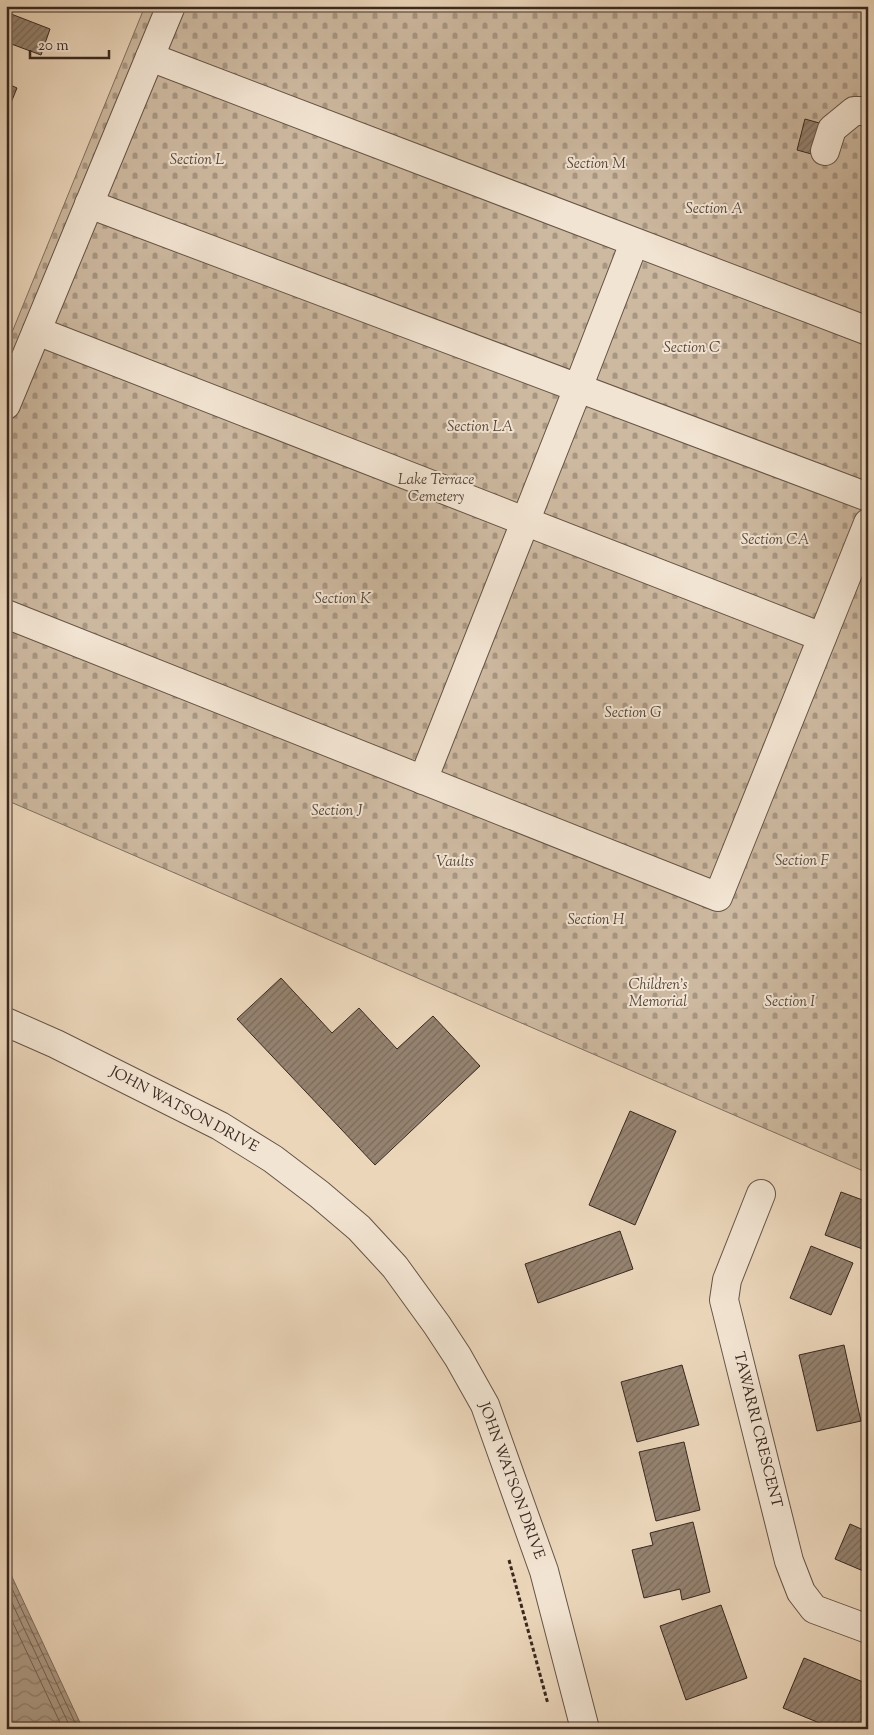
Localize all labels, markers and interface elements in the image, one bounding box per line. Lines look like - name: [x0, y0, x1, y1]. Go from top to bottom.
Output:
- scale bar: [30, 28, 109, 60]
- text: 20 m: [38, 36, 69, 57]
- park label: Section L: [170, 150, 224, 171]
- park label: Section M: [566, 154, 626, 175]
- park label: Section A: [685, 199, 743, 220]
- park label: Section C: [664, 338, 720, 359]
- park label: Section LA: [447, 417, 513, 438]
- park label: Lake Terrace Cemetery: [398, 470, 474, 508]
- park label: Section CA: [741, 530, 810, 551]
- park label: Section K: [314, 589, 372, 610]
- park label: Section G: [604, 703, 662, 724]
- park label: Section J: [311, 801, 363, 822]
- park label: Section F: [775, 851, 829, 872]
- park label: Vaults: [436, 852, 474, 873]
- park label: Section H: [567, 910, 625, 931]
- park label: Children's Memorial: [628, 975, 688, 1013]
- park label: Section I: [765, 992, 815, 1013]
- street label: JOHN WATSON DRIVE: [105, 1061, 262, 1158]
- street label: TAWARRI CRESCENT: [727, 1350, 787, 1511]
- street label: JOHN WATSON DRIVE: [472, 1399, 549, 1562]

